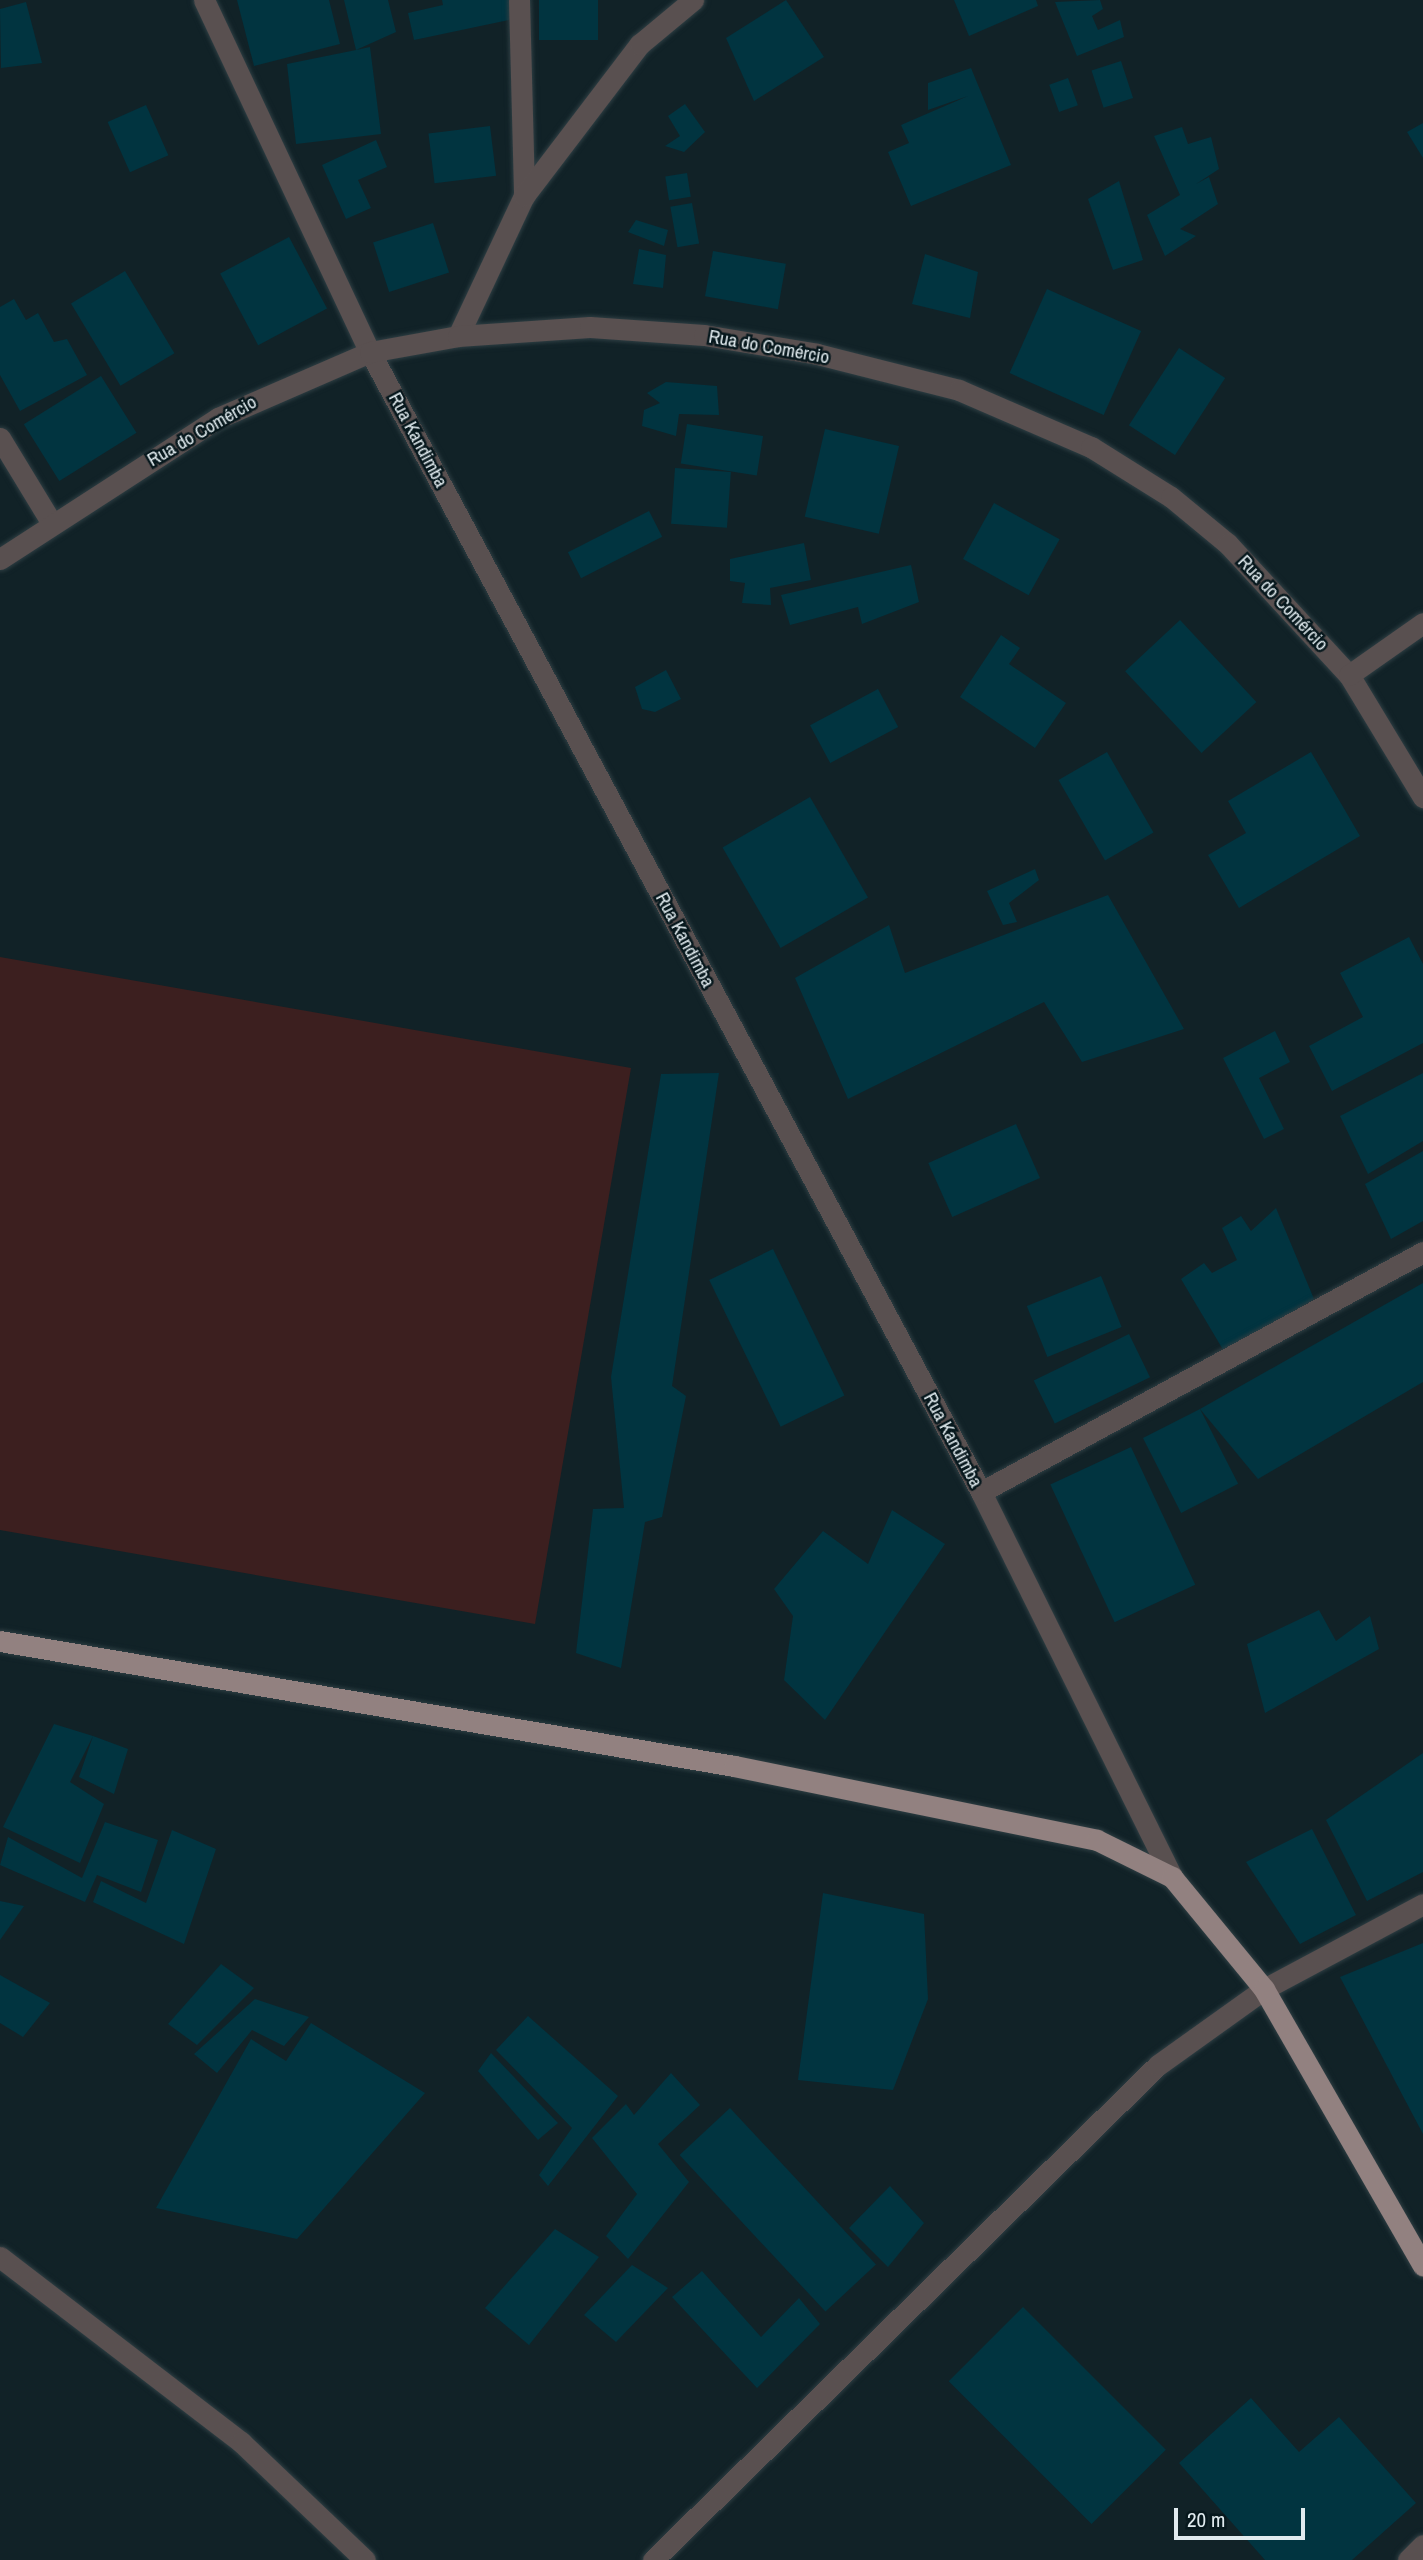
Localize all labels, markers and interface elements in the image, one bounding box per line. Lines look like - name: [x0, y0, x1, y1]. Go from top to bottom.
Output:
- street label: Rua do Comércio: [707, 325, 831, 369]
- street label: Rua Kandimba: [384, 389, 452, 491]
- street label: Rua do Comércio: [143, 391, 261, 471]
- street label: Rua do Comércio: [1233, 551, 1333, 655]
- street label: Rua Kandimba: [651, 889, 719, 991]
- street label: Rua Kandimba: [919, 1389, 987, 1491]
- scale bar: [1178, 2494, 1309, 2538]
- text: 20 m: [1187, 2505, 1225, 2534]

